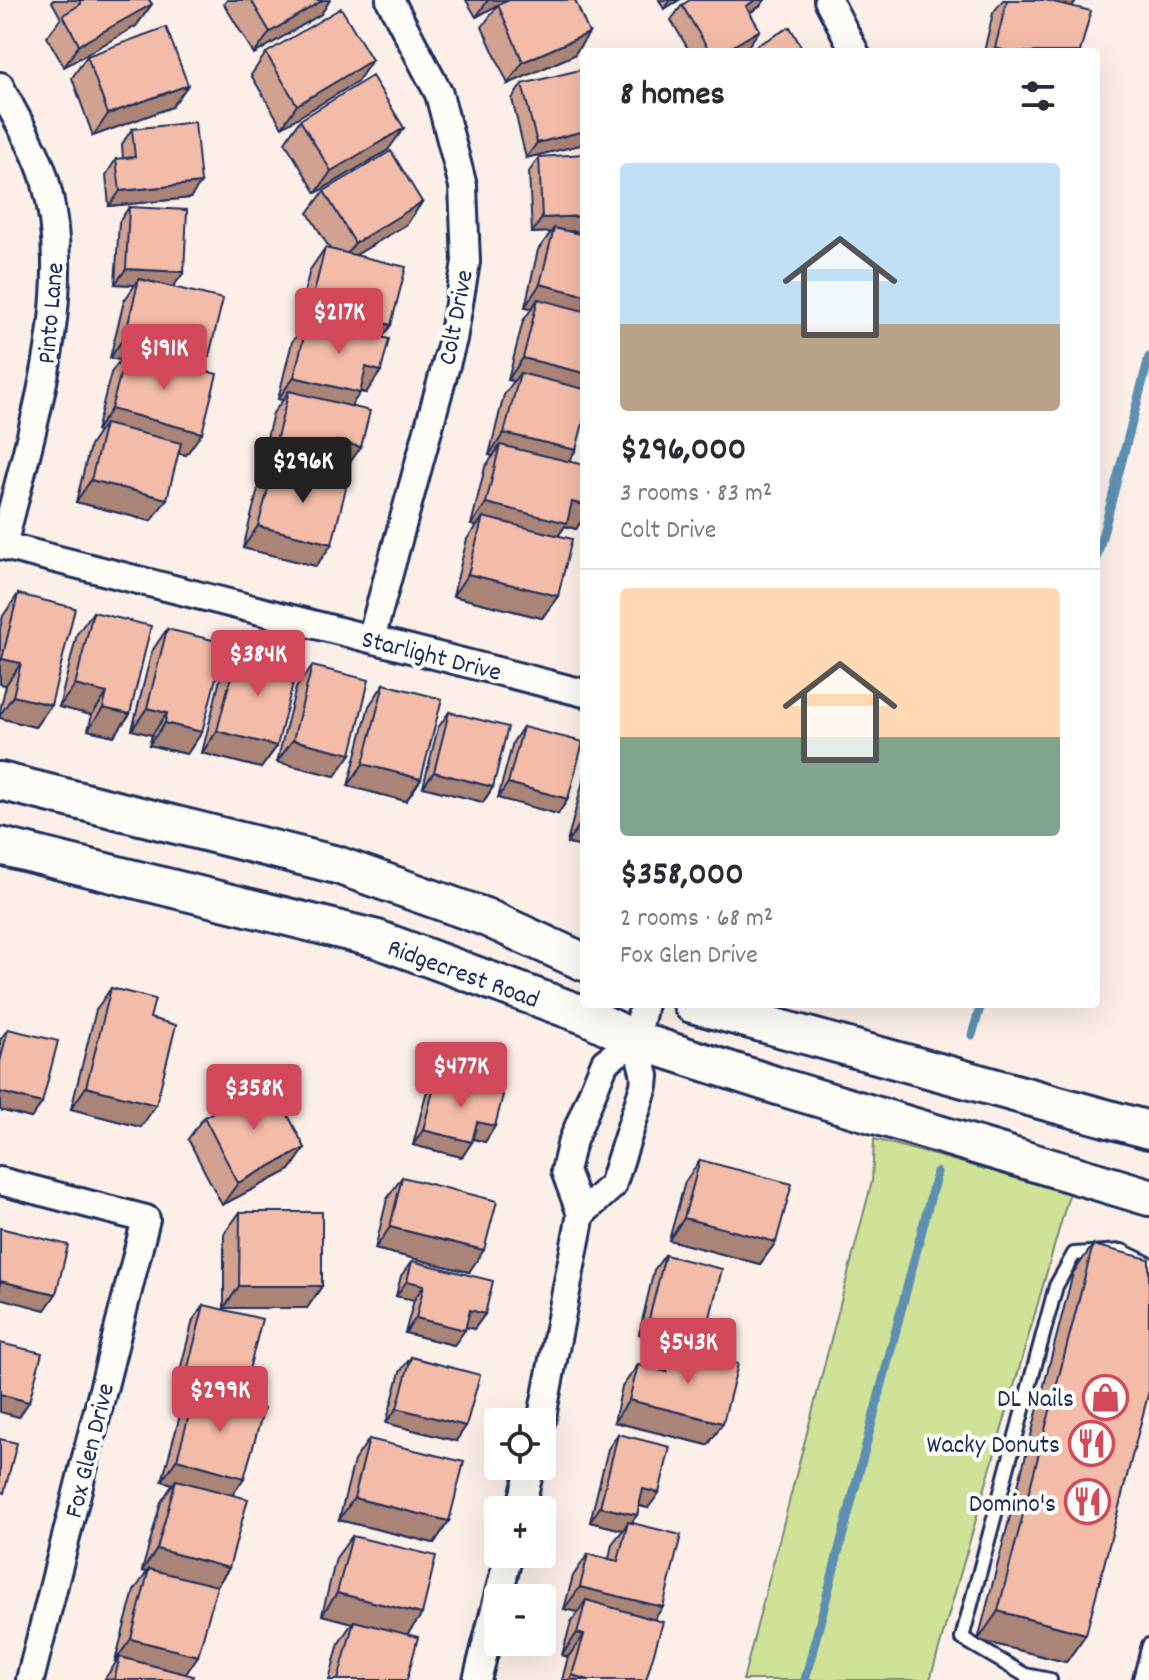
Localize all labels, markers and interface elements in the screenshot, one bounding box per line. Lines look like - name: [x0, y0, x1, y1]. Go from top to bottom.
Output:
- text: 8 homes: [620, 72, 725, 121]
- icon: filters: [1016, 74, 1060, 118]
- icon: home: [768, 215, 912, 359]
- street label: Pinto Lane: [30, 261, 75, 366]
- street label: Colt Drive: [430, 267, 485, 368]
- pin: $217K: [283, 288, 395, 356]
- text: $217K: [313, 295, 365, 332]
- pin: $191K: [108, 324, 220, 392]
- text: $191K: [140, 331, 188, 368]
- text: $296,000: [620, 427, 746, 476]
- pin: $296K: [247, 437, 359, 505]
- text: $296K: [272, 444, 334, 481]
- text: 3 rooms · 83 m²: [620, 476, 772, 513]
- text: Colt Drive: [620, 513, 716, 550]
- street label: Starlight Drive: [357, 622, 505, 693]
- pin: $384K: [202, 630, 314, 698]
- text: $384K: [229, 637, 287, 674]
- icon: home: [768, 640, 912, 784]
- text: $358,000: [620, 852, 744, 901]
- text: 2 rooms · 68 m²: [620, 901, 773, 938]
- street label: Ridgecrest Road: [382, 931, 544, 1020]
- text: Fox Glen Drive: [620, 938, 758, 975]
- pin: $477K: [405, 1042, 517, 1110]
- text: $477K: [433, 1049, 489, 1086]
- pin: $358K: [198, 1064, 310, 1132]
- text: $358K: [224, 1071, 284, 1108]
- pin: $543K: [632, 1318, 744, 1386]
- text: $543K: [658, 1325, 718, 1362]
- pin: $299K: [164, 1366, 276, 1434]
- text: $299K: [190, 1373, 250, 1410]
- shop icon: DL Nails: [1081, 1373, 1129, 1421]
- street label: Fox Glen Drive: [57, 1380, 126, 1522]
- place label: DL Nails: [997, 1382, 1074, 1419]
- map controls: [484, 1408, 556, 1656]
- button: locate: [484, 1408, 556, 1480]
- restaurant icon: Wacky Donuts: [1067, 1419, 1115, 1467]
- place label: Wacky Donuts: [927, 1428, 1060, 1465]
- restaurant icon: Domino's: [1063, 1478, 1111, 1526]
- place label: Domino's: [969, 1487, 1056, 1524]
- button: +: [484, 1496, 556, 1568]
- button: −: [484, 1584, 556, 1656]

